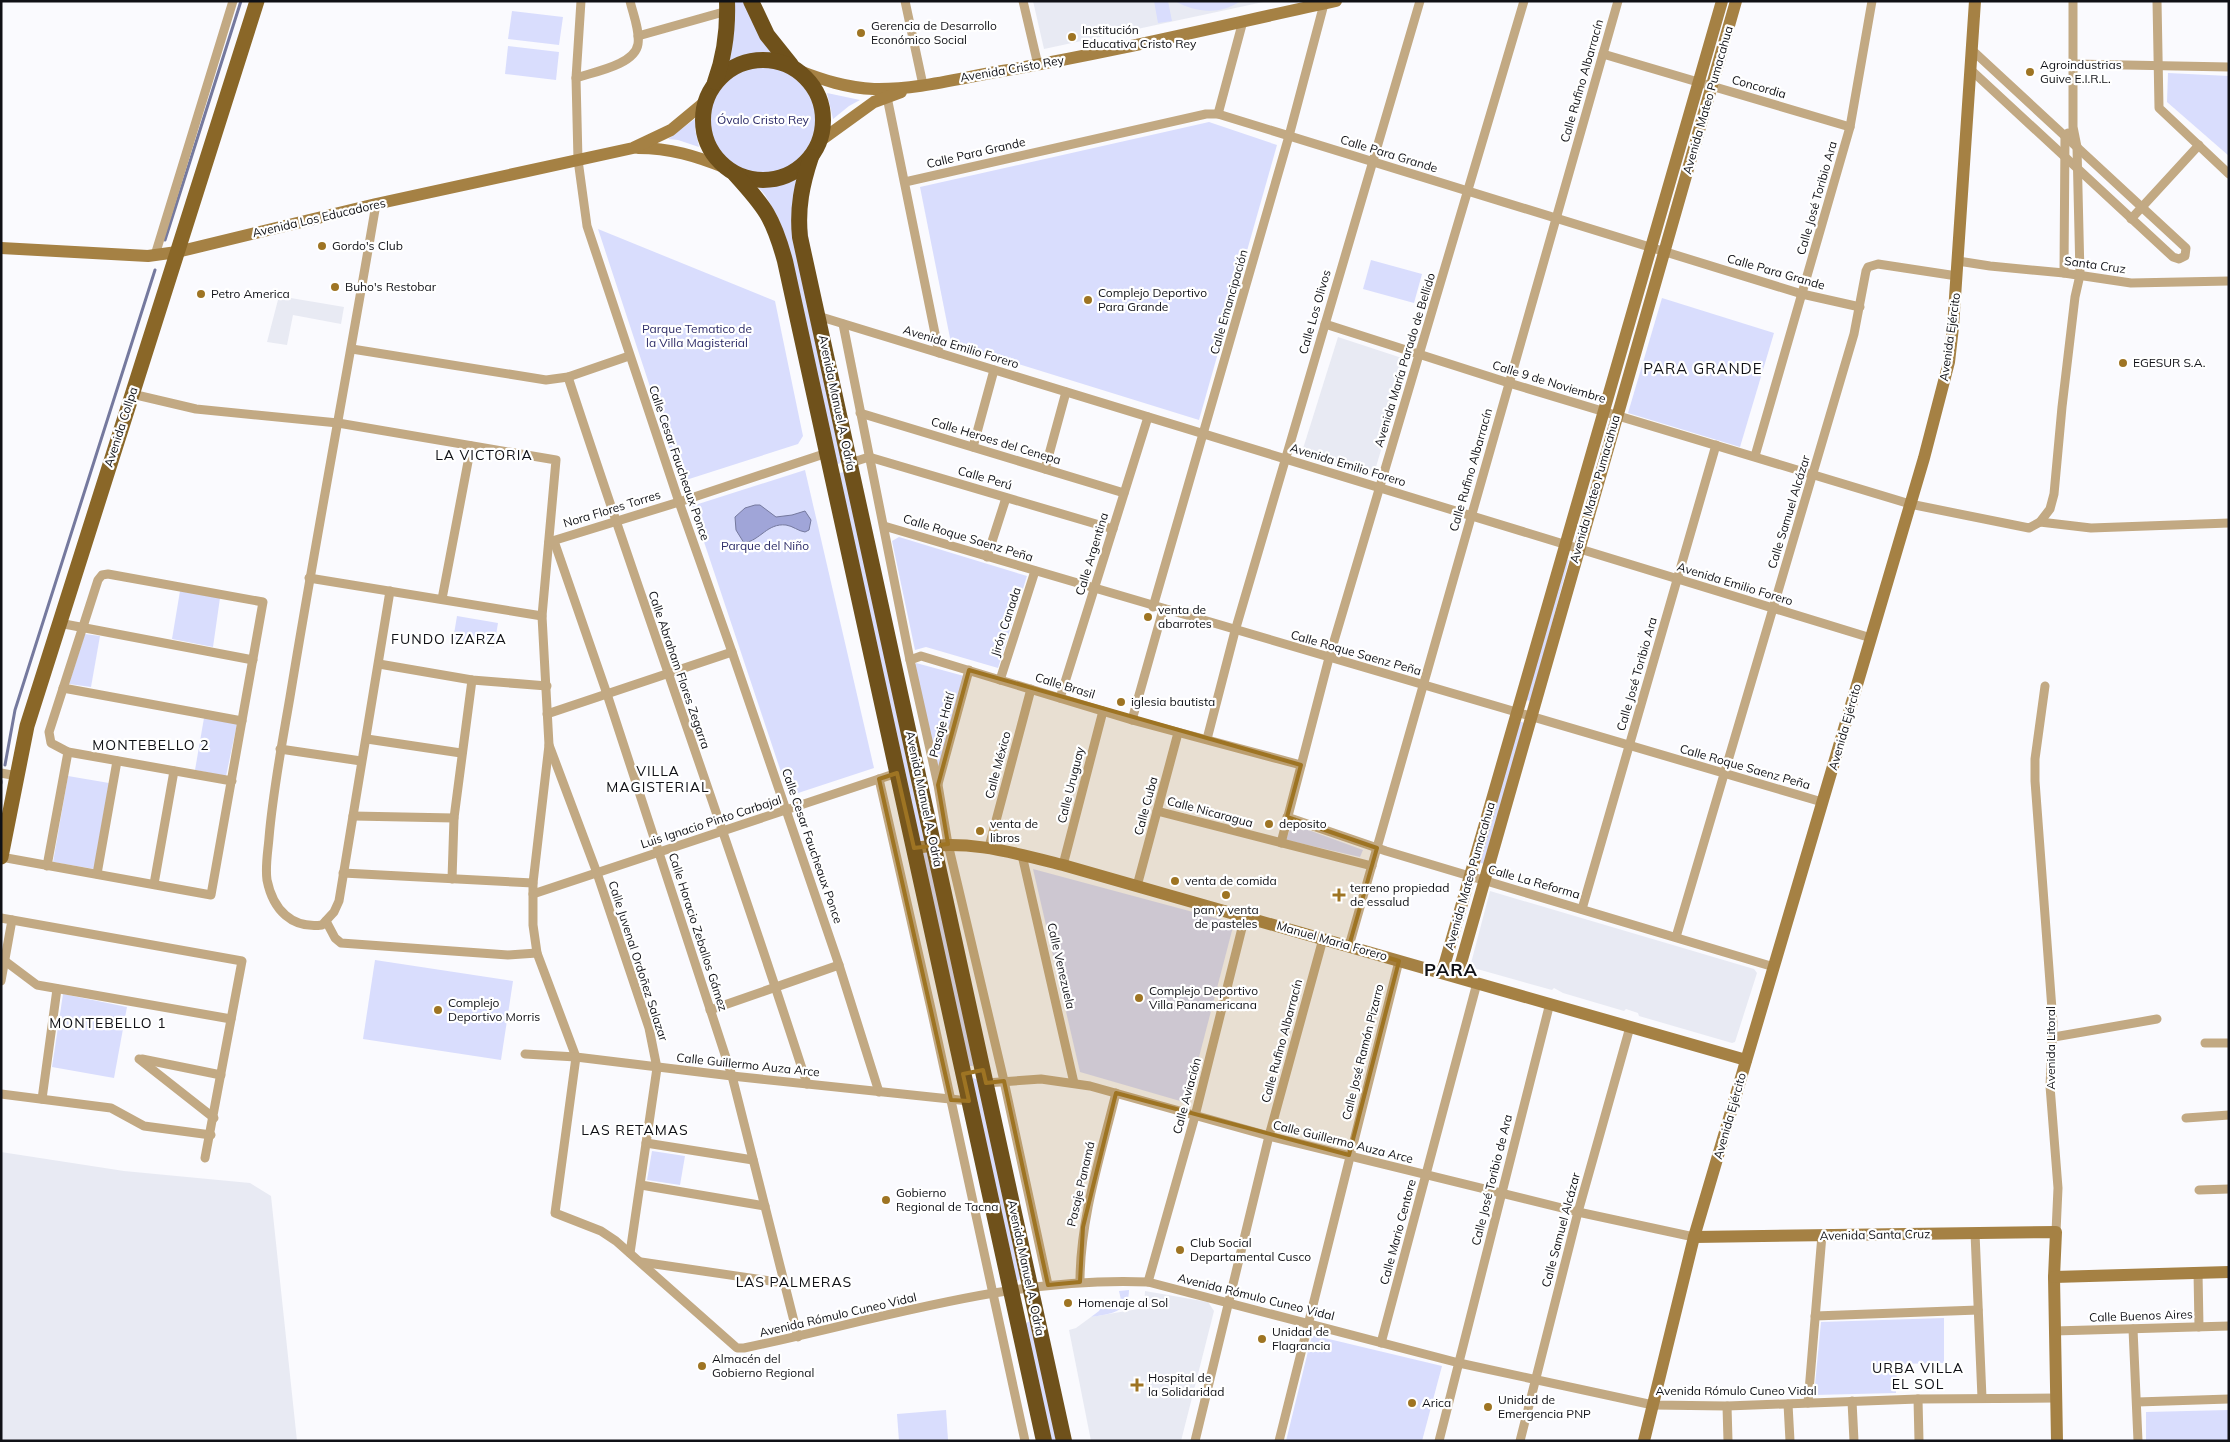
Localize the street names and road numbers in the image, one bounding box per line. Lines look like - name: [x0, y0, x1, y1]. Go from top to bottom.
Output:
- street label: Calle Rufino Albarracín: [1557, 18, 1606, 144]
- street label: Avenida Mateo Pumacahua: [1679, 24, 1736, 176]
- street label: Avenida Cristo Rey: [959, 52, 1066, 85]
- street label: Concordia: [1730, 72, 1788, 101]
- street label: Calle Para Grande: [1339, 132, 1440, 175]
- street label: Calle Para Grande: [925, 134, 1027, 171]
- street label: Calle José Toribio Ara: [1793, 139, 1840, 257]
- street label: Avenida Los Educadores: [251, 195, 387, 240]
- street label: Calle Emancipación: [1206, 248, 1251, 356]
- street label: Calle Para Grande: [1726, 250, 1827, 293]
- street label: Santa Cruz: [2063, 253, 2127, 276]
- street label: Calle Los Olivos: [1295, 268, 1334, 356]
- street label: Avenida María Parado de Bellido: [1371, 271, 1438, 449]
- street label: Avenida Ejército: [1936, 292, 1963, 382]
- street label: Avenida Emilio Forero: [901, 322, 1021, 371]
- street label: Avenida Manuel A. Odría: [816, 334, 859, 472]
- street label: Calle 9 de Noviembre: [1491, 357, 1608, 406]
- street label: Calle Cesar Faucheaux Ponce: [646, 383, 713, 542]
- street label: Avenida Collpa: [100, 385, 141, 469]
- street label: Calle Rufino Albarracín: [1446, 407, 1495, 533]
- street label: Avenida Mateo Pumacahua: [1566, 413, 1623, 565]
- street label: Calle Heroes del Cenepa: [929, 414, 1063, 467]
- street label: Avenida Emilio Forero: [1288, 440, 1408, 489]
- street label: Calle Samuel Alcázar: [1764, 453, 1813, 570]
- street label: Calle Perú: [956, 463, 1014, 492]
- street label: Nora Flores Torres: [561, 487, 662, 530]
- street label: Calle Roque Saenz Peña: [901, 511, 1035, 564]
- street label: Calle Argentina: [1072, 511, 1111, 597]
- street label: Avenida Emilio Forero: [1675, 559, 1795, 608]
- street label: Jirón Canada: [987, 585, 1024, 658]
- street label: Calle Abraham Flores Zegarra: [645, 589, 714, 751]
- street label: Calle José Toribio Ara: [1613, 615, 1660, 733]
- street label: Calle Roque Saenz Peña: [1289, 627, 1423, 678]
- street label: Calle Brasil: [1033, 669, 1097, 702]
- street label: Avenida Ejército: [1825, 682, 1864, 772]
- street label: Pasaje Haití: [926, 690, 958, 759]
- street label: Calle México: [981, 729, 1014, 800]
- street label: Avenida Manuel A. Odría: [903, 730, 946, 868]
- street label: Calle Roque Saenz Peña: [1678, 741, 1812, 792]
- street label: Calle Uruguay: [1054, 744, 1087, 825]
- street label: Calle Cesar Faucheaux Ponce: [779, 766, 846, 925]
- street label: Calle Cuba: [1131, 775, 1161, 837]
- street label: Luis Ignacio Pinto Carbajal: [638, 792, 783, 851]
- street label: Calle Nicaragua: [1166, 793, 1255, 830]
- street label: Avenida Mateo Pumacahua: [1441, 800, 1498, 952]
- street label: Calle Horacio Zeballos Gámez: [666, 851, 731, 1013]
- street label: Calle La Reforma: [1486, 861, 1582, 902]
- street label: Calle Juvenal Ordoñez Salazar: [605, 879, 672, 1043]
- street label: Manuel Maria Forero: [1275, 918, 1389, 964]
- street label: Calle Venezuela: [1044, 921, 1079, 1010]
- street label: Calle Rufino Albarracín: [1258, 977, 1305, 1104]
- street label: Calle José Ramón Pizarro: [1338, 982, 1387, 1121]
- street label: Avenida Litoral: [2043, 1006, 2058, 1090]
- street label: Calle Guillermo Auza Arce: [676, 1050, 820, 1079]
- street label: Calle Aviación: [1169, 1056, 1204, 1136]
- street label: Avenida Ejército: [1710, 1071, 1749, 1161]
- street label: Calle José Toribio de Ara: [1468, 1113, 1515, 1247]
- street label: Calle Guillermo Auza Arce: [1271, 1117, 1415, 1166]
- street label: Pasaje Panamá: [1063, 1140, 1098, 1228]
- street label: Calle Samuel Alcázar: [1538, 1170, 1583, 1289]
- street label: Calle Mario Centore: [1376, 1178, 1419, 1286]
- street label: Avenida Manuel A. Odría: [1005, 1199, 1048, 1337]
- street label: Avenida Santa Cruz: [1820, 1226, 1930, 1243]
- street label: Avenida Rómulo Cuneo Vidal: [1176, 1270, 1336, 1323]
- street label: Avenida Rómulo Cuneo Vidal: [758, 1289, 918, 1340]
- street label: Calle Buenos Aires: [2089, 1306, 2193, 1325]
- street label: Avenida Rómulo Cuneo Vidal: [1655, 1383, 1817, 1398]

